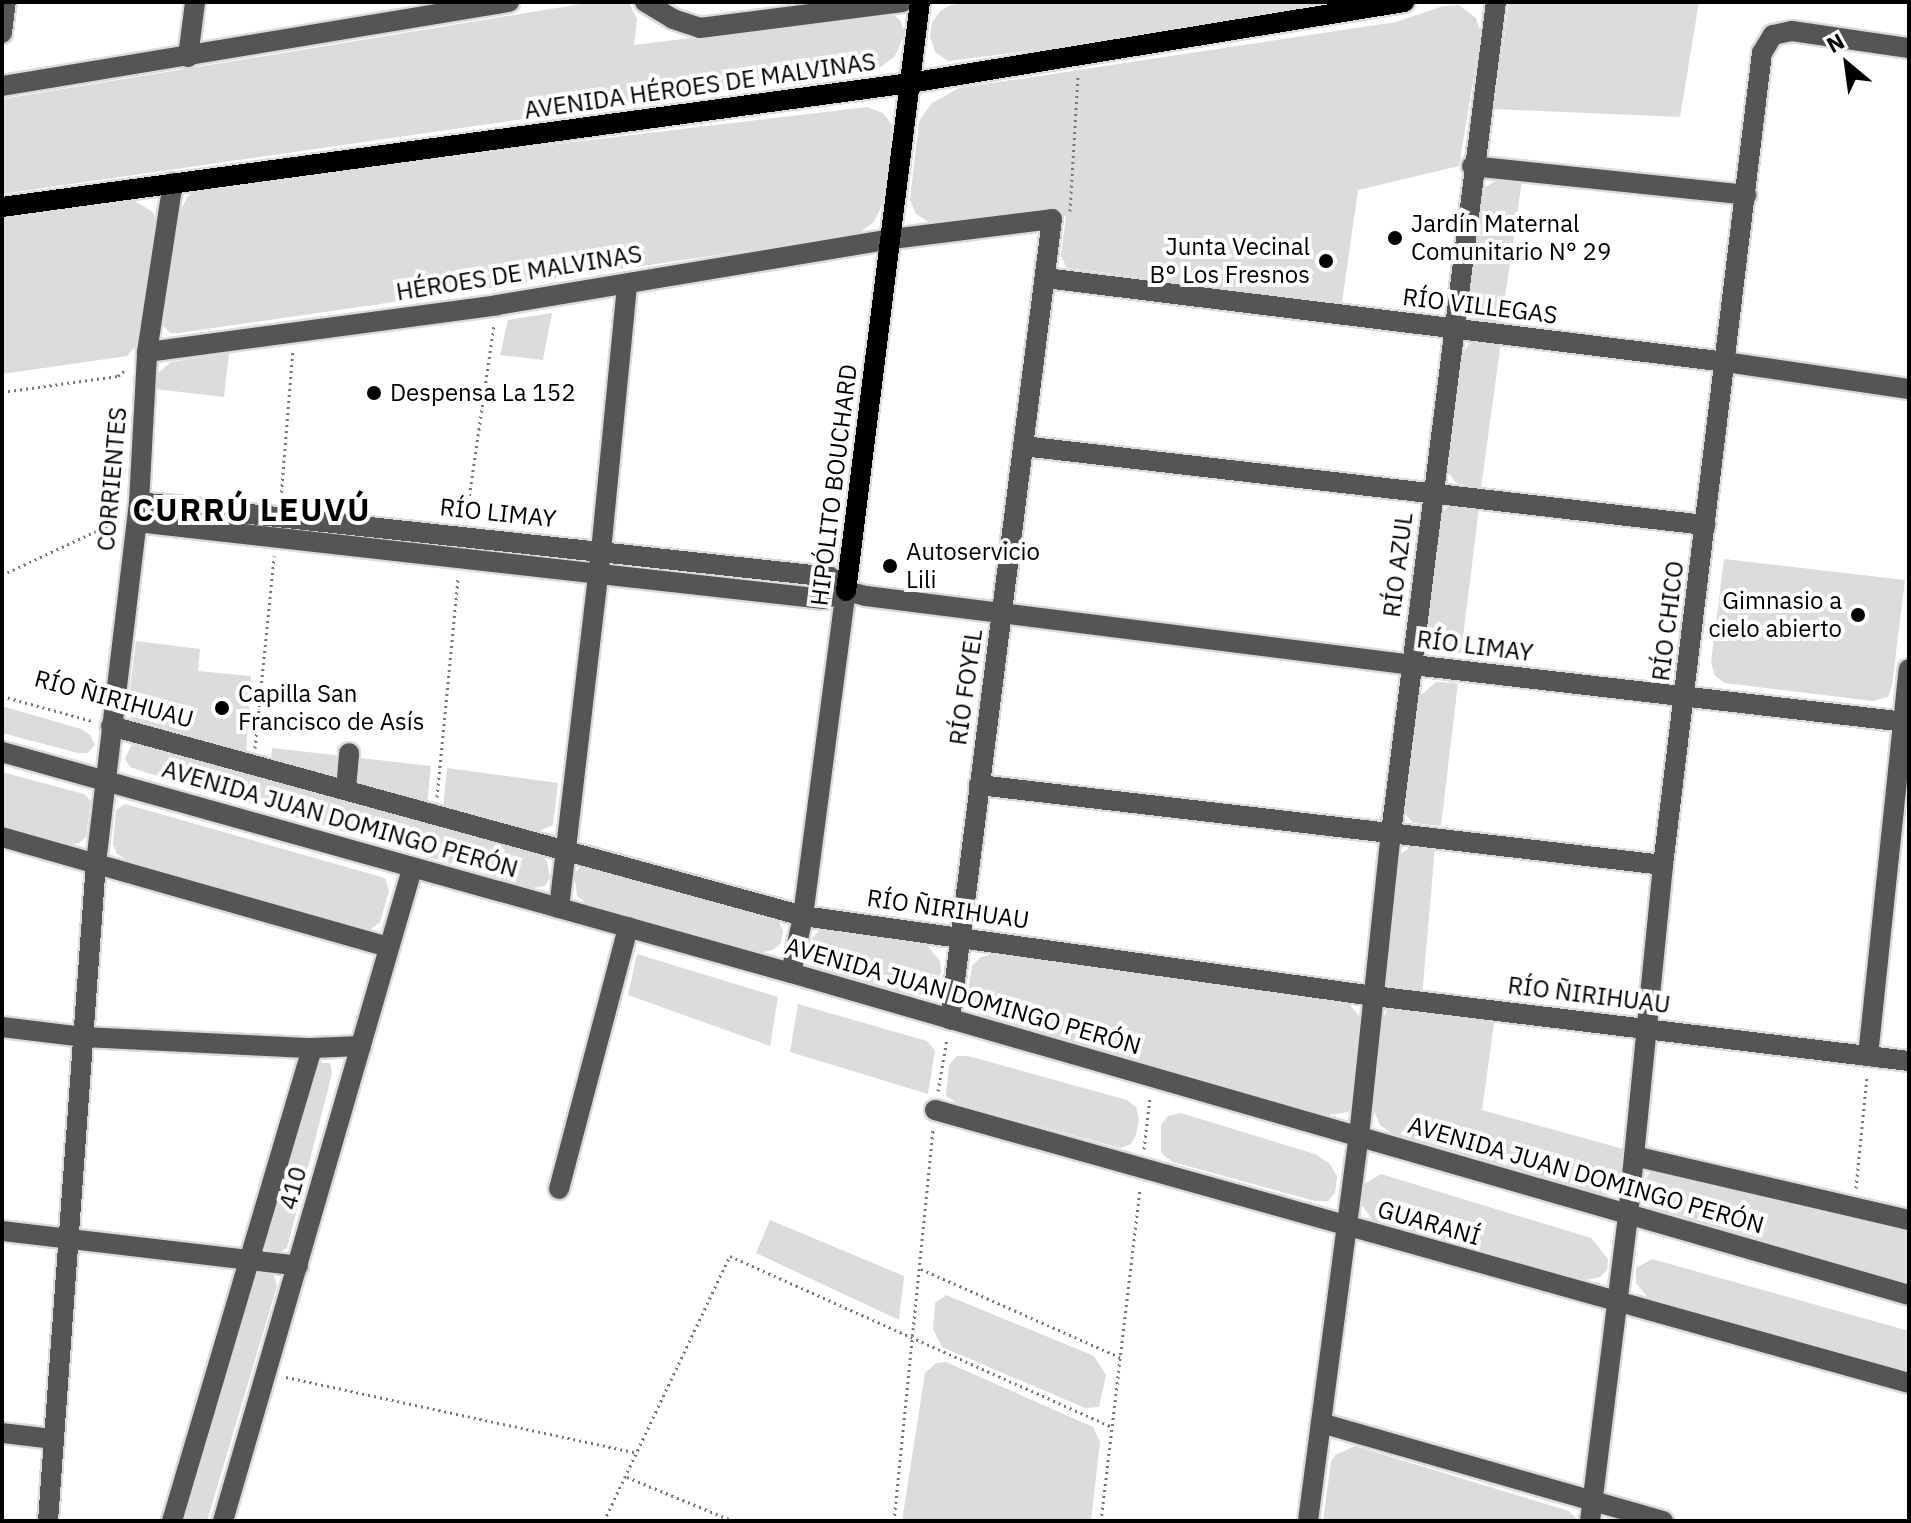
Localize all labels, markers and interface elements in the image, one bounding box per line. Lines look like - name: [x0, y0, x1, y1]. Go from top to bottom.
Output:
- north arrow: [1807, 24, 1887, 104]
- text: N: [1821, 26, 1849, 59]
- street label: AVENIDA HÉROES DE MALVINAS: [522, 47, 878, 125]
- place label: Jardín Maternal Comunitario N° 29: [1411, 210, 1611, 266]
- marker: Jardín Maternal Comunitario N° 29: [1386, 229, 1404, 247]
- place label: Junta Vecinal B° Los Fresnos: [1150, 233, 1310, 289]
- street label: HÉROES DE MALVINAS: [394, 239, 644, 307]
- marker: Junta Vecinal B° Los Fresnos: [1317, 252, 1335, 270]
- street label: RÍO VILLEGAS: [1401, 282, 1559, 330]
- street label: HIPÓLITO BOUCHARD: [805, 363, 863, 607]
- place label: Despensa La 152: [390, 379, 576, 407]
- marker: Despensa La 152: [365, 384, 383, 402]
- street label: CORRIENTES: [91, 406, 133, 552]
- district label: CURRÚ LEUVÚ: [132, 490, 372, 528]
- street label: RÍO LIMAY: [438, 493, 558, 533]
- street label: RÍO AZUL: [1377, 511, 1419, 619]
- place label: Autoservicio Lili: [906, 538, 1040, 594]
- marker: Autoservicio Lili: [881, 557, 899, 575]
- street label: RÍO CHICO: [1646, 559, 1690, 683]
- place label: Gimnasio a cielo abierto: [1709, 587, 1842, 643]
- marker: Gimnasio a cielo abierto: [1849, 606, 1867, 624]
- street label: RÍO LIMAY: [1415, 625, 1535, 667]
- street label: RÍO FOYEL: [944, 627, 988, 747]
- street label: RÍO ÑIRIHUAU: [31, 664, 197, 734]
- place label: Capilla San Francisco de Asís: [238, 680, 424, 736]
- marker: Capilla San Francisco de Asís: [213, 699, 231, 717]
- street label: AVENIDA JUAN DOMINGO PERÓN: [159, 754, 521, 884]
- street label: RÍO ÑIRIHUAU: [865, 883, 1031, 935]
- street label: AVENIDA JUAN DOMINGO PERÓN: [782, 931, 1144, 1061]
- street label: RÍO ÑIRIHUAU: [1506, 971, 1672, 1019]
- street label: AVENIDA JUAN DOMINGO PERÓN: [1405, 1110, 1767, 1240]
- street label: 410: [273, 1163, 313, 1213]
- street label: GUARANÍ: [1374, 1195, 1484, 1251]

